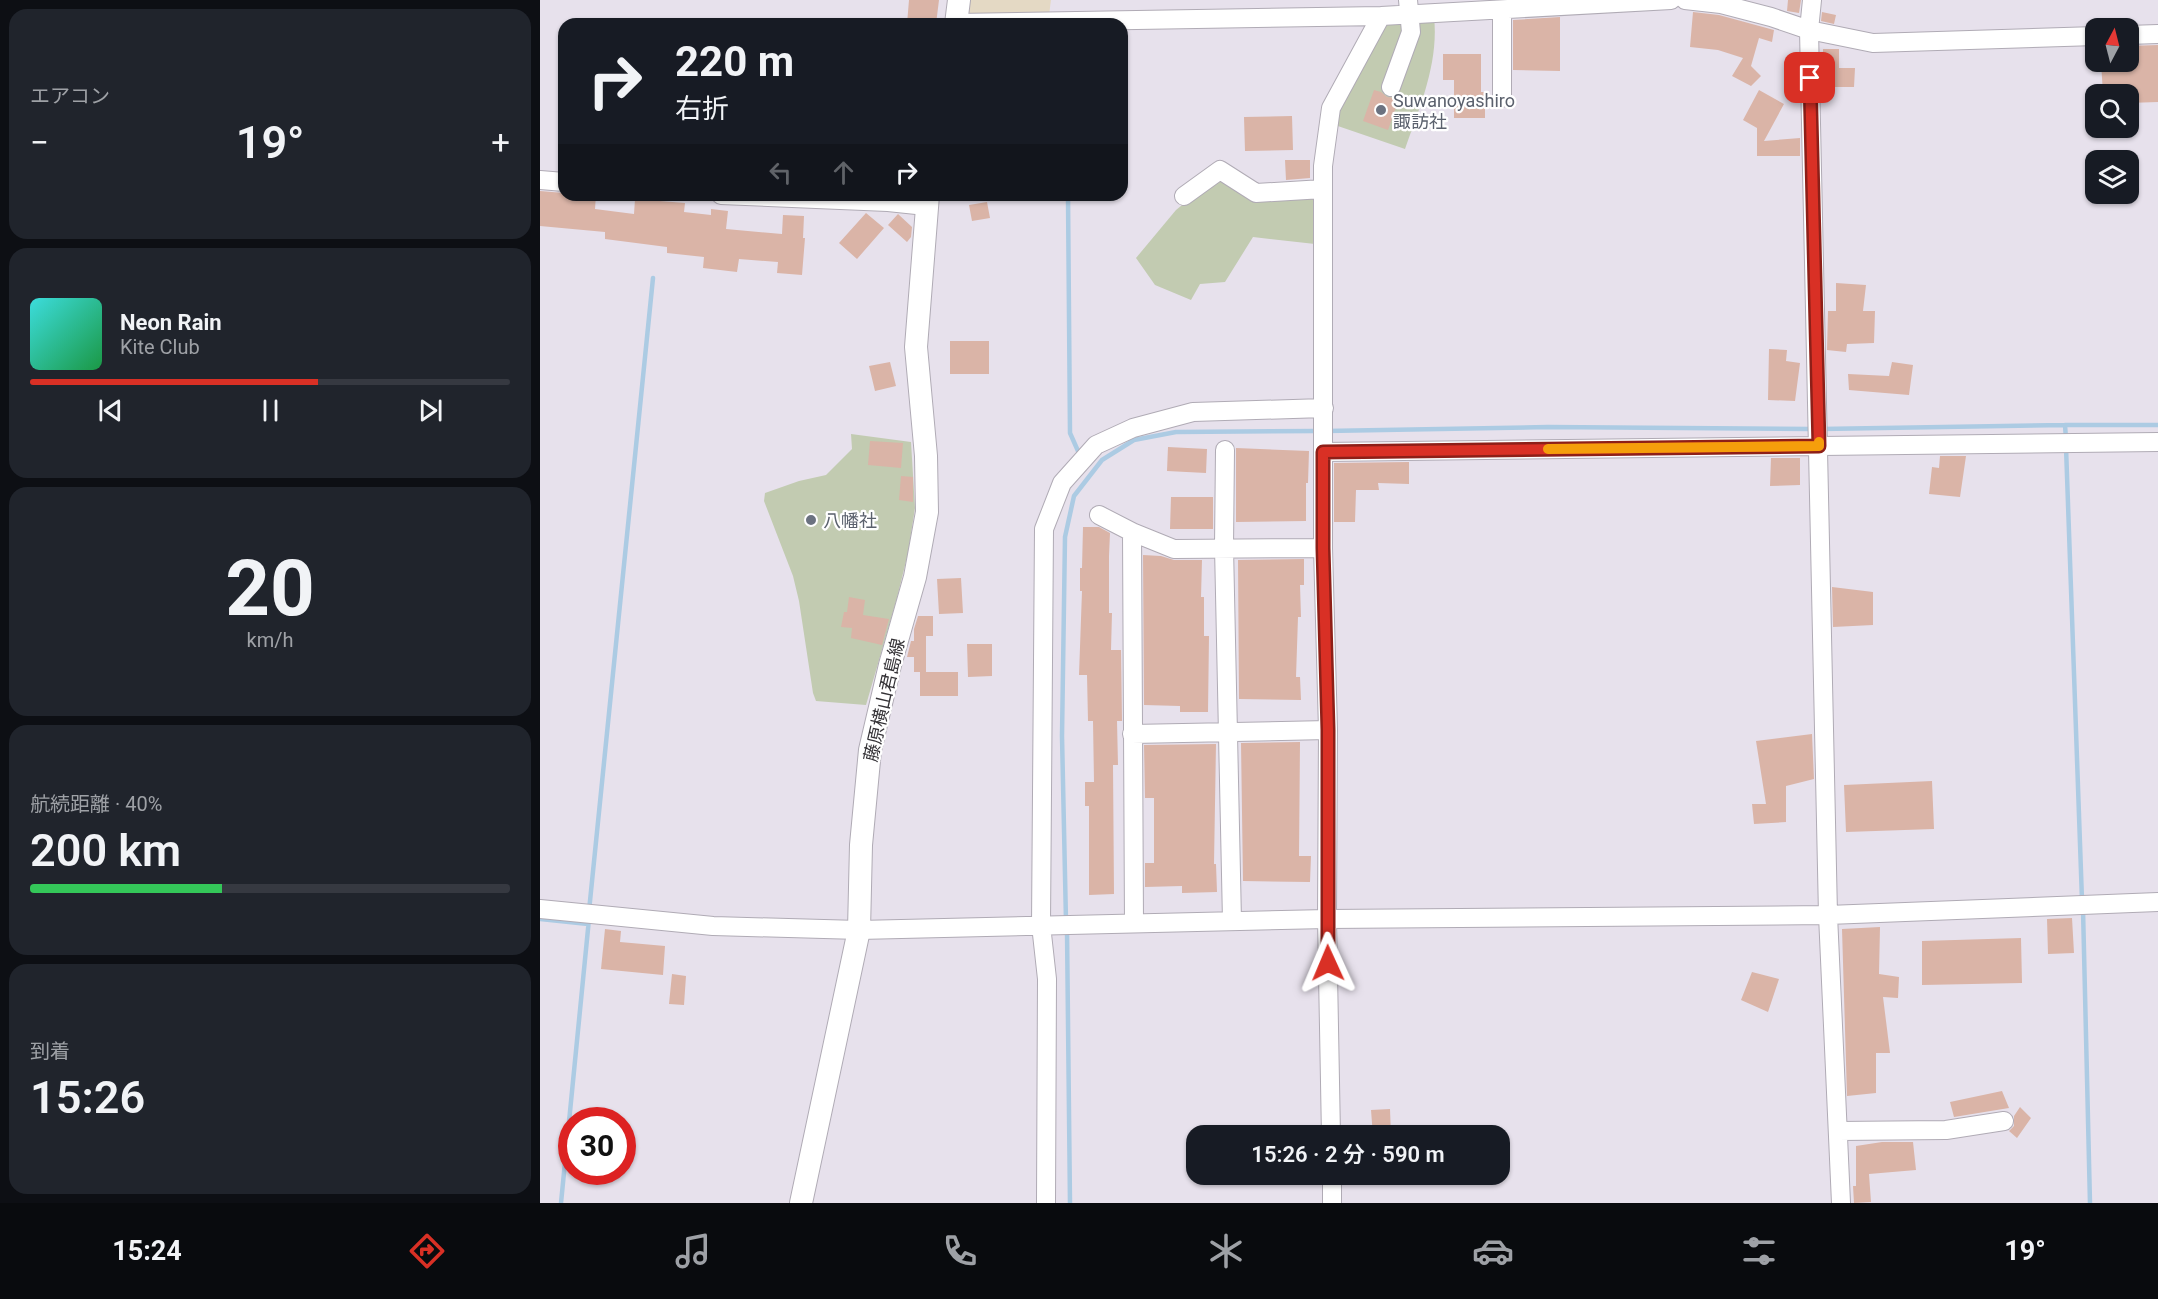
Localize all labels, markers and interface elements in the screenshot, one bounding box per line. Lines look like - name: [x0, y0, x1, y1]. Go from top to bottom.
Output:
- north arrow: [2085, 18, 2139, 72]
- map controls: [2085, 18, 2139, 204]
- text: 220 m: [675, 37, 794, 86]
- icon: right: [576, 42, 654, 120]
- pin: [1784, 52, 1835, 103]
- icon: arrive: [1793, 61, 1826, 94]
- text: エアコン: [30, 84, 110, 108]
- button: search: [2085, 84, 2139, 138]
- place label: Suwanoyashiro 諏訪社: [1393, 90, 1515, 132]
- text: 右折: [675, 93, 729, 125]
- marker: Suwanoyashiro 諏訪社: [1374, 103, 1388, 117]
- text: 19°: [236, 116, 304, 169]
- text: −: [30, 123, 49, 162]
- text: +: [491, 123, 510, 162]
- button: layers: [2085, 150, 2139, 204]
- icon: left: [764, 156, 797, 189]
- icon: ahead: [827, 156, 860, 189]
- icon: right: [890, 156, 923, 189]
- text: Neon Rain: [120, 310, 222, 335]
- text: Kite Club: [120, 335, 200, 359]
- icon: previous: [94, 394, 127, 427]
- icon: pause: [254, 394, 287, 427]
- icon: next: [414, 394, 447, 427]
- place label: 八幡社: [823, 510, 877, 531]
- marker: 八幡社: [804, 513, 818, 527]
- text: 20: [225, 543, 315, 634]
- text: km/h: [247, 628, 293, 652]
- street label: 藤原横山君島線: [860, 636, 908, 764]
- text: 航続距離 · 40%: [30, 792, 162, 816]
- text: 200 km: [30, 824, 181, 877]
- position arrow: [1296, 931, 1360, 995]
- text: 到着: [30, 1039, 70, 1063]
- text: 15:26: [30, 1071, 145, 1124]
- speed limit sign: 30: [558, 1107, 636, 1185]
- text: 15:26 · 2 分 · 590 m: [1251, 1142, 1445, 1167]
- icon: directions: [406, 1230, 448, 1272]
- icon: music: [672, 1230, 714, 1272]
- icon: phone: [939, 1230, 981, 1272]
- icon: climate: [1205, 1230, 1247, 1272]
- icon: car: [1472, 1230, 1514, 1272]
- icon: filters: [1738, 1230, 1780, 1272]
- text: 15:24: [112, 1235, 182, 1267]
- text: 19°: [2004, 1235, 2046, 1267]

